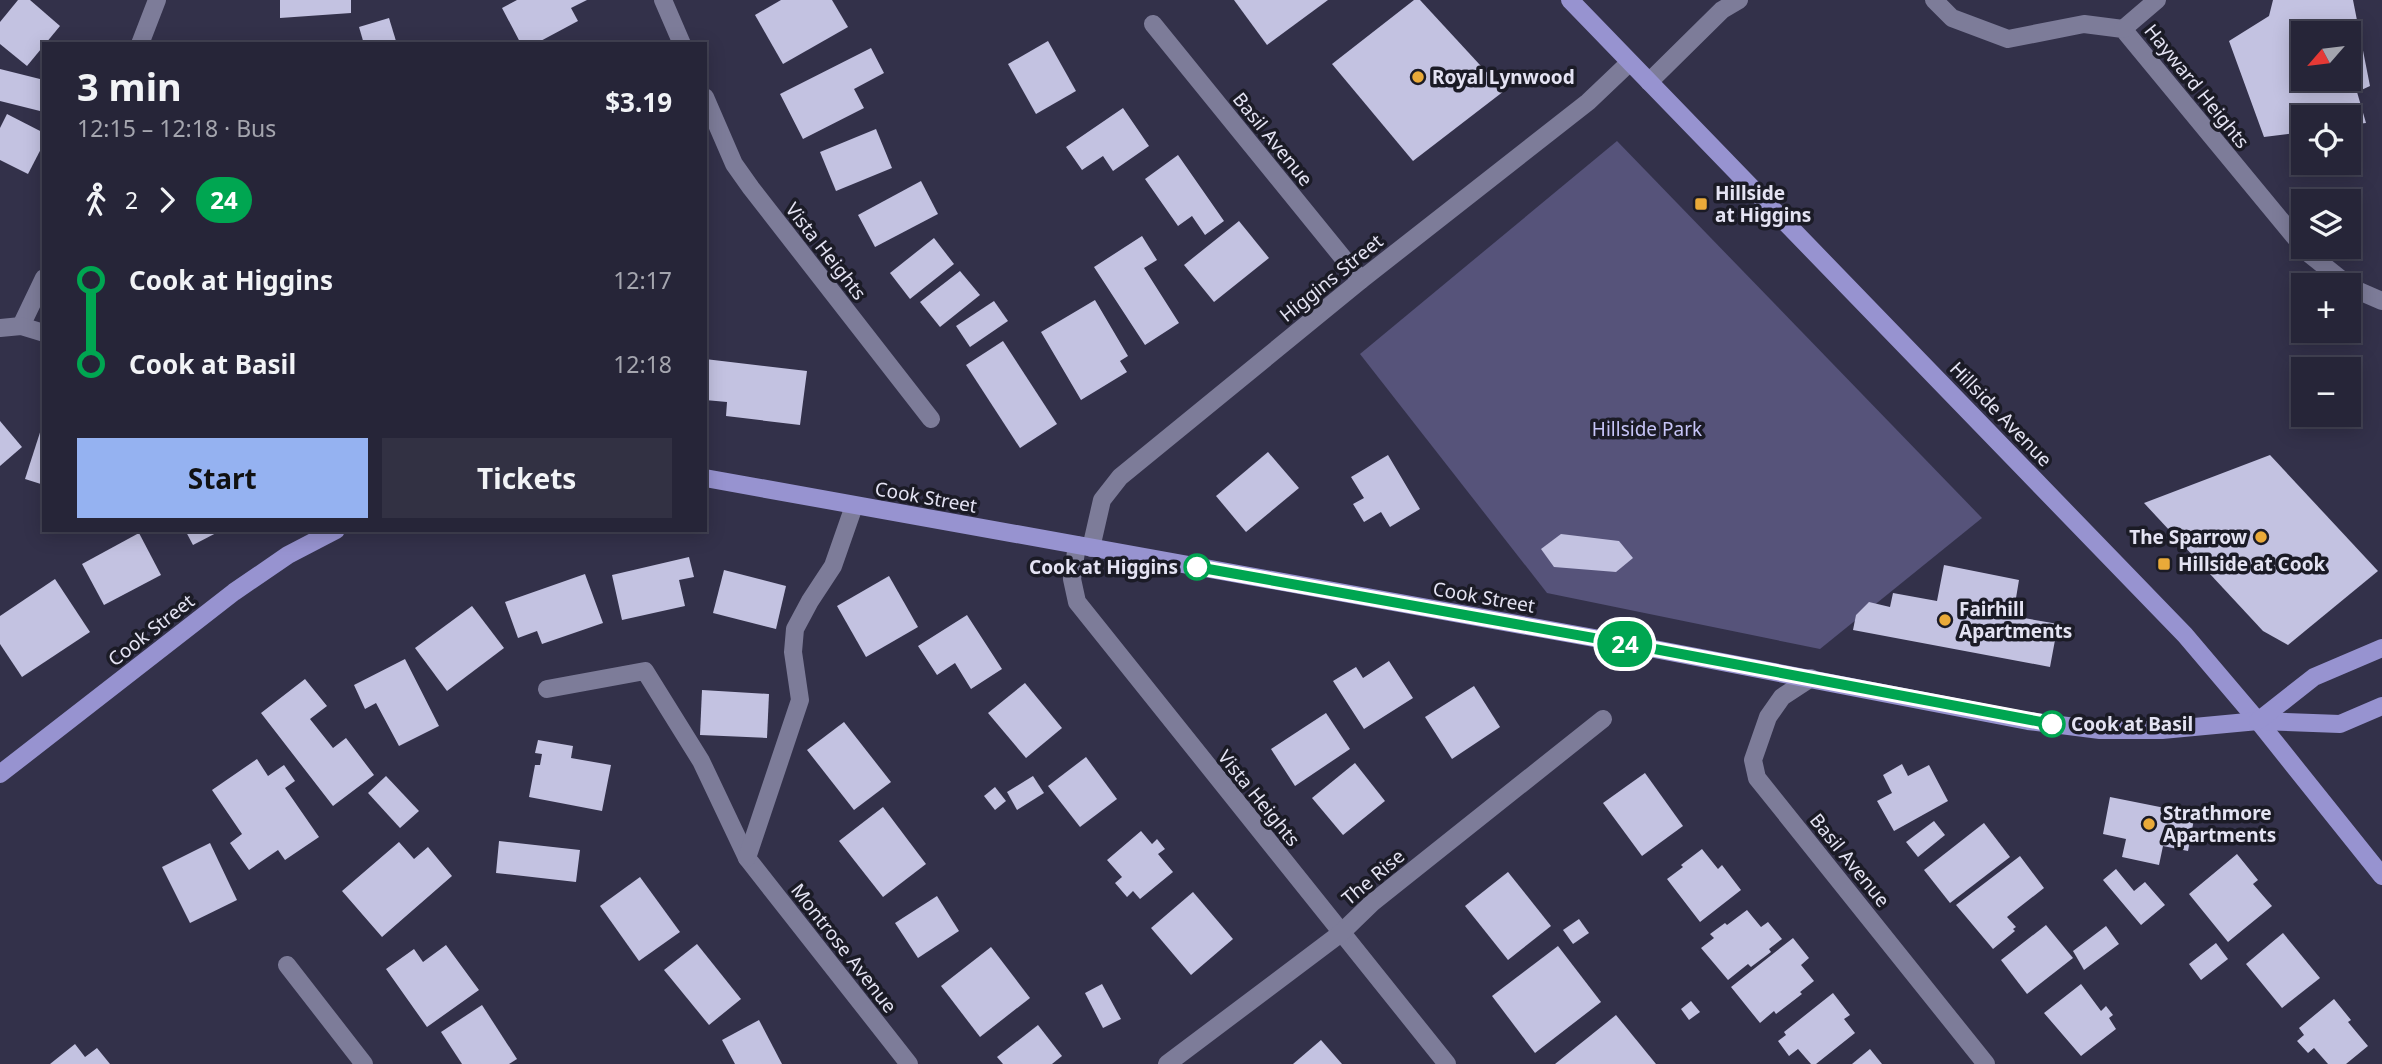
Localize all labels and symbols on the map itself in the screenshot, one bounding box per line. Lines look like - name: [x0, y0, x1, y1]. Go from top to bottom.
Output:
- street label: Hayward Heights: [2139, 18, 2255, 154]
- north arrow: [2291, 21, 2361, 91]
- place label: Royal Lynwood: [1432, 64, 1575, 90]
- marker: Royal Lynwood: [1410, 69, 1426, 85]
- street label: Basil Avenue: [1227, 87, 1319, 191]
- place label: Hillside at Higgins: [1715, 180, 1811, 228]
- marker: Hillside at Higgins: [1693, 196, 1709, 212]
- street label: Vista Heights: [780, 197, 872, 305]
- street label: Higgins Street: [1274, 228, 1388, 328]
- street label: Hillside Avenue: [1944, 356, 2058, 472]
- park label: Hillside Park: [1592, 416, 1702, 442]
- street label: Cook Street: [873, 475, 979, 519]
- place label: The Sparrow: [2129, 524, 2248, 550]
- marker: The Sparrow: [2253, 529, 2269, 545]
- place label: Hillside at Cook: [2178, 551, 2326, 577]
- place label: Cook at Higgins: [1029, 554, 1178, 580]
- marker: Cook at Higgins: [1184, 554, 1210, 580]
- marker: Hillside at Cook: [2156, 556, 2172, 572]
- street label: Cook Street: [1431, 575, 1537, 619]
- street label: Cook Street: [102, 588, 200, 672]
- place label: Fairhill Apartments: [1959, 596, 2072, 644]
- marker: Fairhill Apartments: [1937, 612, 1953, 628]
- line badge: 24: [1594, 621, 1656, 667]
- marker: Cook at Basil: [2039, 711, 2065, 737]
- place label: Cook at Basil: [2071, 711, 2193, 737]
- street label: Vista Heights: [1212, 744, 1306, 852]
- place label: Strathmore Apartments: [2163, 800, 2276, 848]
- street label: Basil Avenue: [1804, 808, 1896, 912]
- marker: Strathmore Apartments: [2141, 816, 2157, 832]
- street label: The Rise: [1336, 843, 1410, 911]
- street label: Montrose Avenue: [785, 878, 903, 1018]

